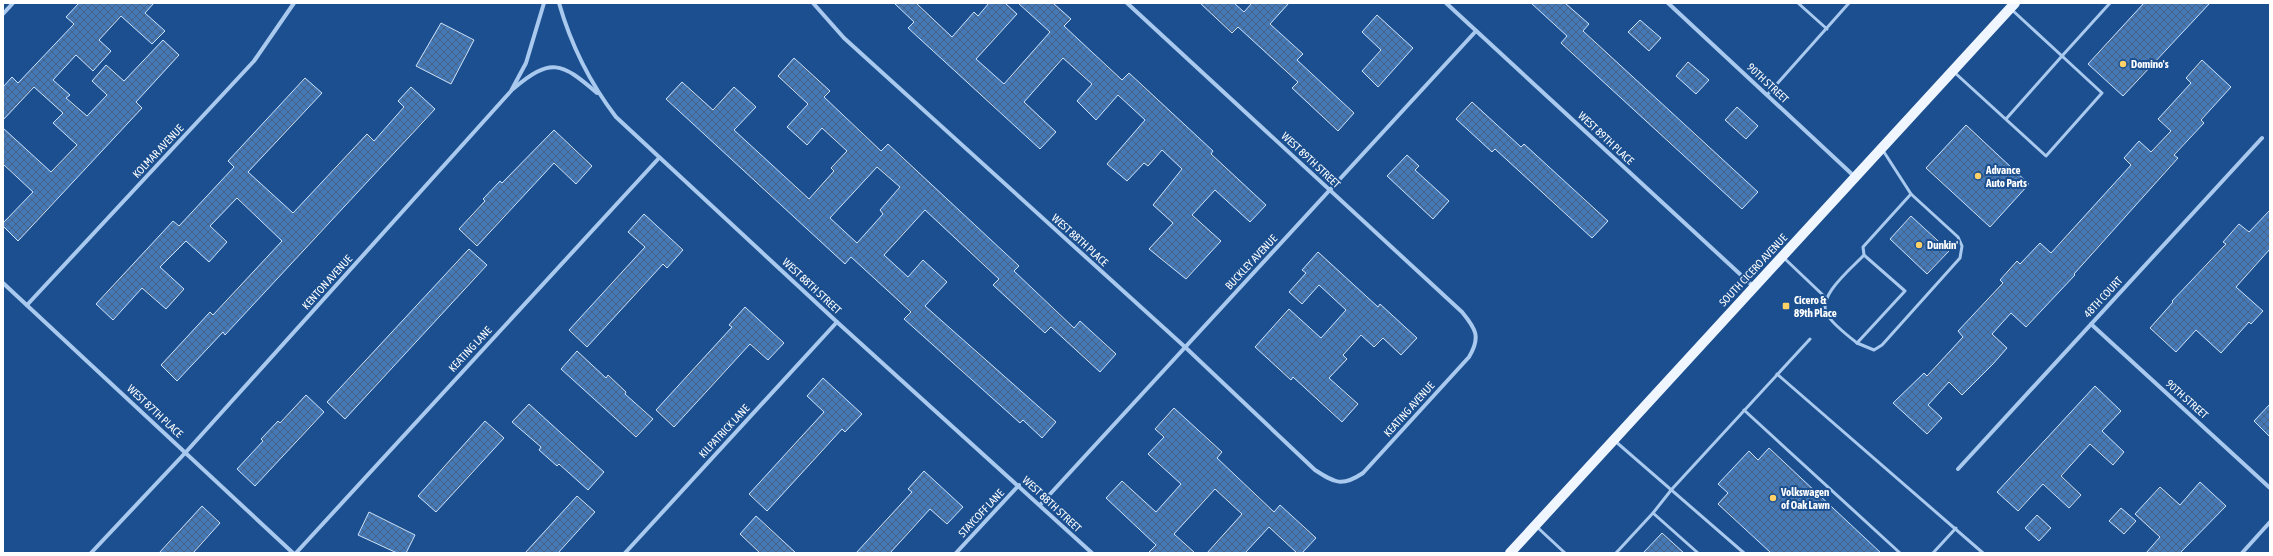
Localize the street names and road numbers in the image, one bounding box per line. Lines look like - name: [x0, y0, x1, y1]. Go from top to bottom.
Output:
- street label: 90TH STREET: [1745, 61, 1791, 105]
- street label: WEST 89TH PLACE: [1576, 109, 1636, 167]
- street label: KOLMAR AVENUE: [130, 122, 186, 180]
- street label: WEST 89TH STREET: [1279, 130, 1343, 190]
- street label: WEST 88TH PLACE: [1049, 212, 1111, 269]
- street label: SOUTH CICERO AVENUE: [1717, 231, 1790, 308]
- street label: BUCKLEY AVENUE: [1223, 232, 1280, 292]
- street label: KENTON AVENUE: [300, 252, 355, 311]
- street label: WEST 88TH STREET: [780, 256, 844, 316]
- street label: 48TH COURT: [2081, 274, 2125, 320]
- street label: KEATING LANE: [446, 324, 494, 374]
- street label: 90TH STREET: [2164, 377, 2211, 421]
- street label: KEATING AVENUE: [1381, 379, 1437, 439]
- street label: WEST 87TH PLACE: [125, 382, 185, 440]
- street label: KILPATRICK LANE: [696, 402, 752, 460]
- street label: WEST 88TH STREET: [1020, 474, 1084, 534]
- street label: STAYCOFF LANE: [956, 486, 1006, 539]

